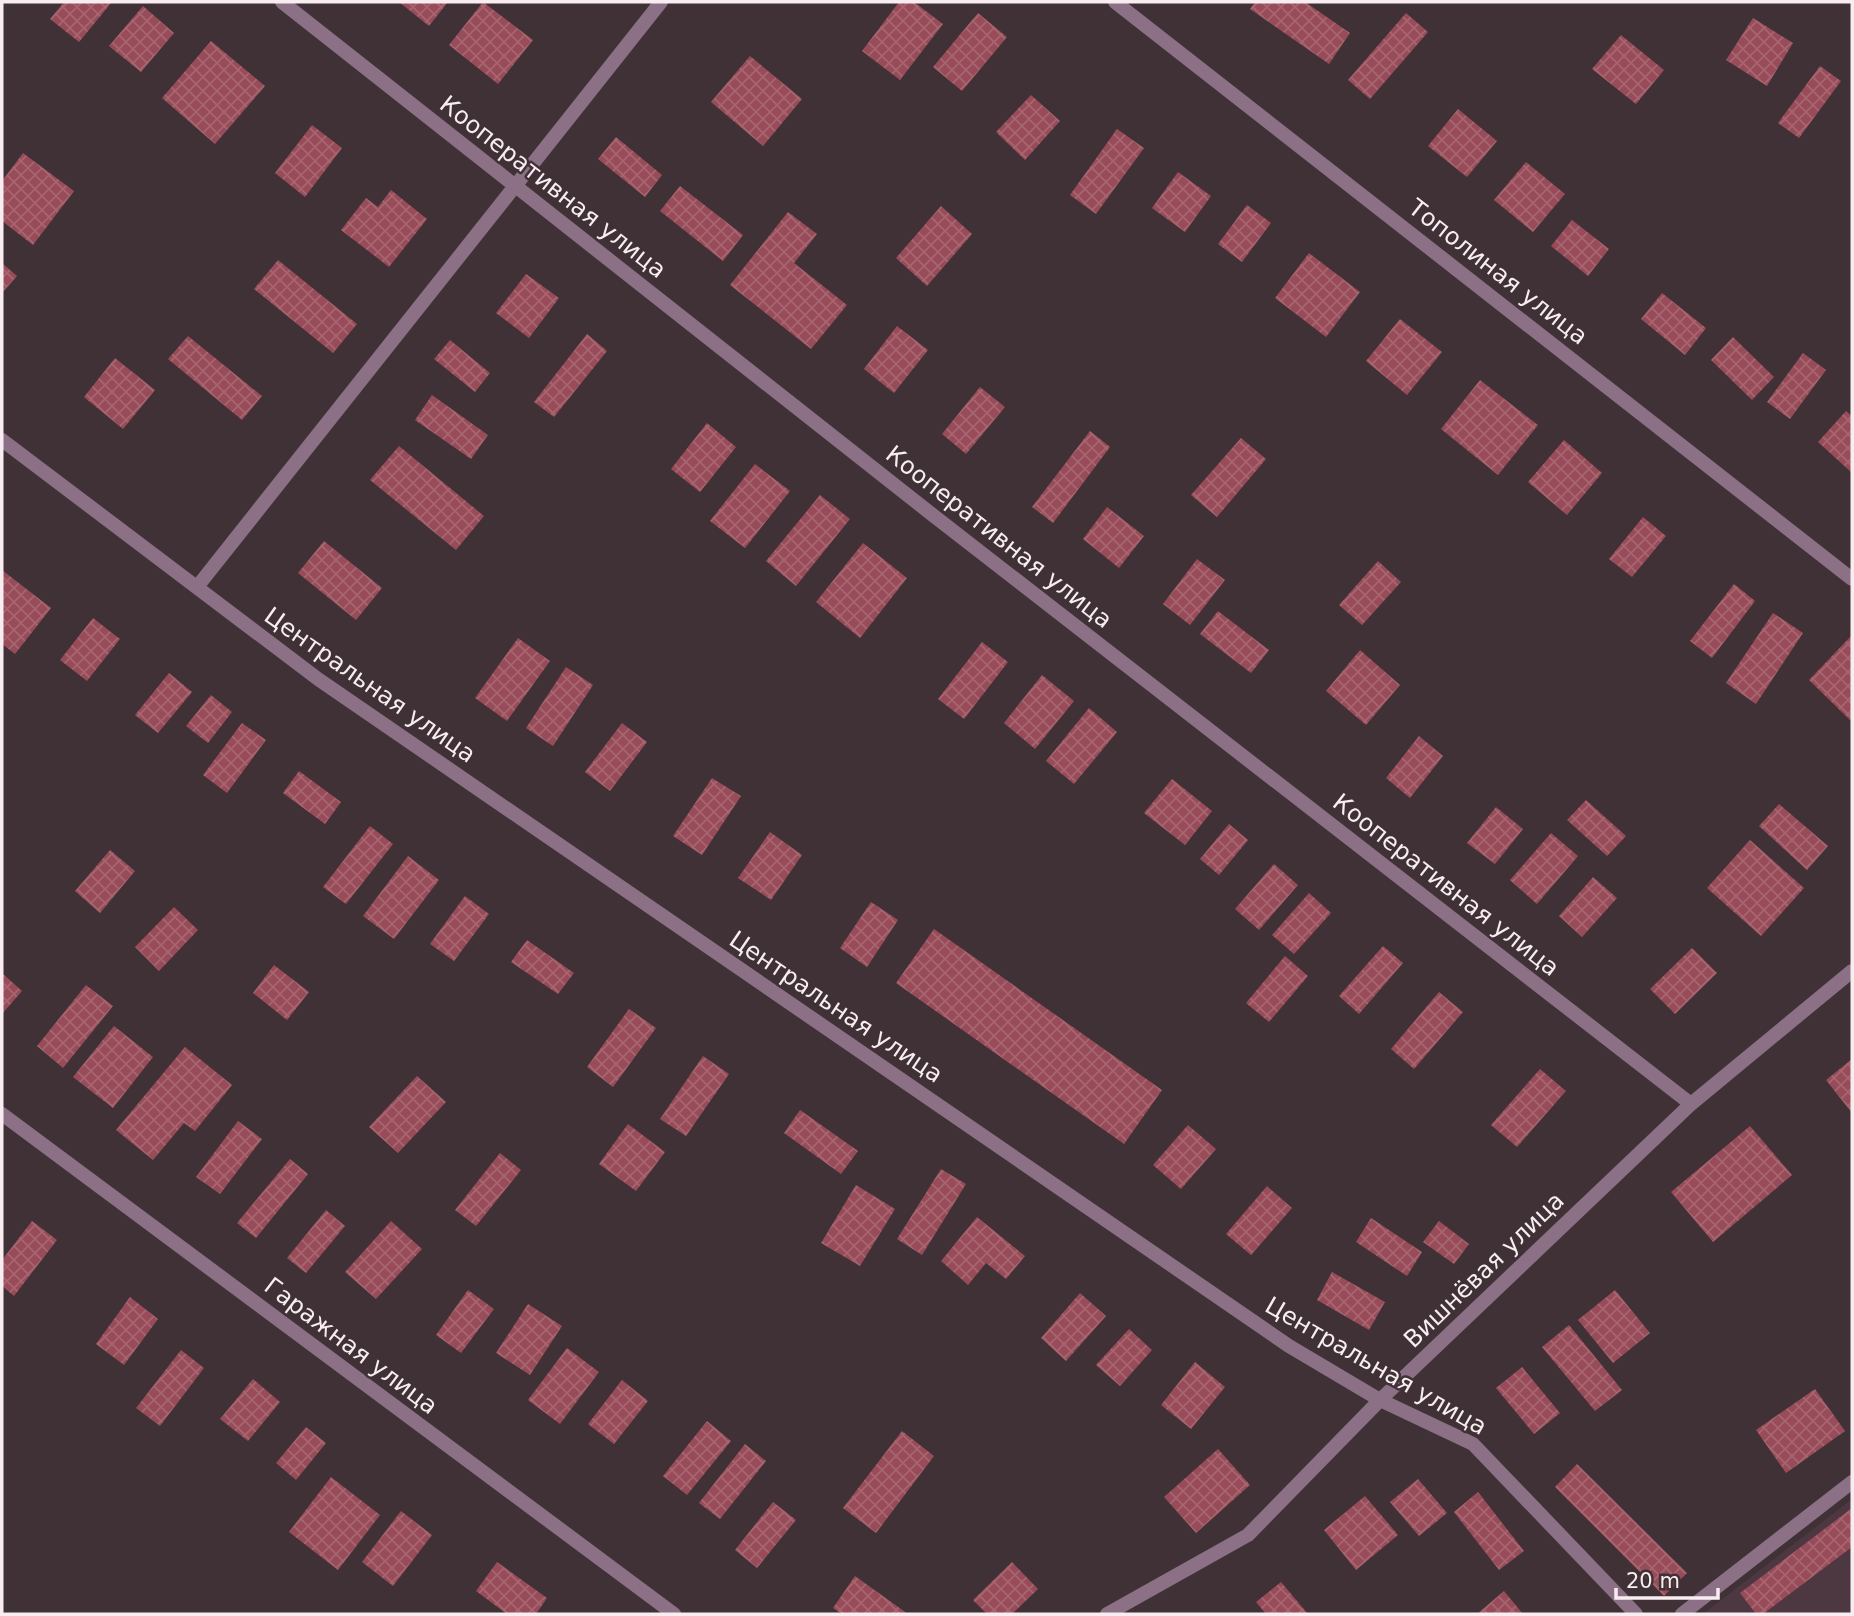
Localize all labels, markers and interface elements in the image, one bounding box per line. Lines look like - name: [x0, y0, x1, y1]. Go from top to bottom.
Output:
- street label: Кооперативная улица: [434, 90, 672, 284]
- street label: Тополиная улица: [1402, 193, 1593, 351]
- street label: Кооперативная улица: [880, 440, 1118, 634]
- street label: Центральная улица: [259, 602, 481, 768]
- street label: Кооперативная улица: [1327, 788, 1565, 982]
- street label: Центральная улица: [724, 925, 948, 1089]
- street label: Вишнёвая улица: [1398, 1186, 1570, 1354]
- street label: Гаражная улица: [259, 1272, 443, 1420]
- street label: Центральная улица: [1260, 1291, 1492, 1441]
- scale bar: [1616, 1556, 1717, 1600]
- text: 20 m: [1626, 1569, 1680, 1593]

